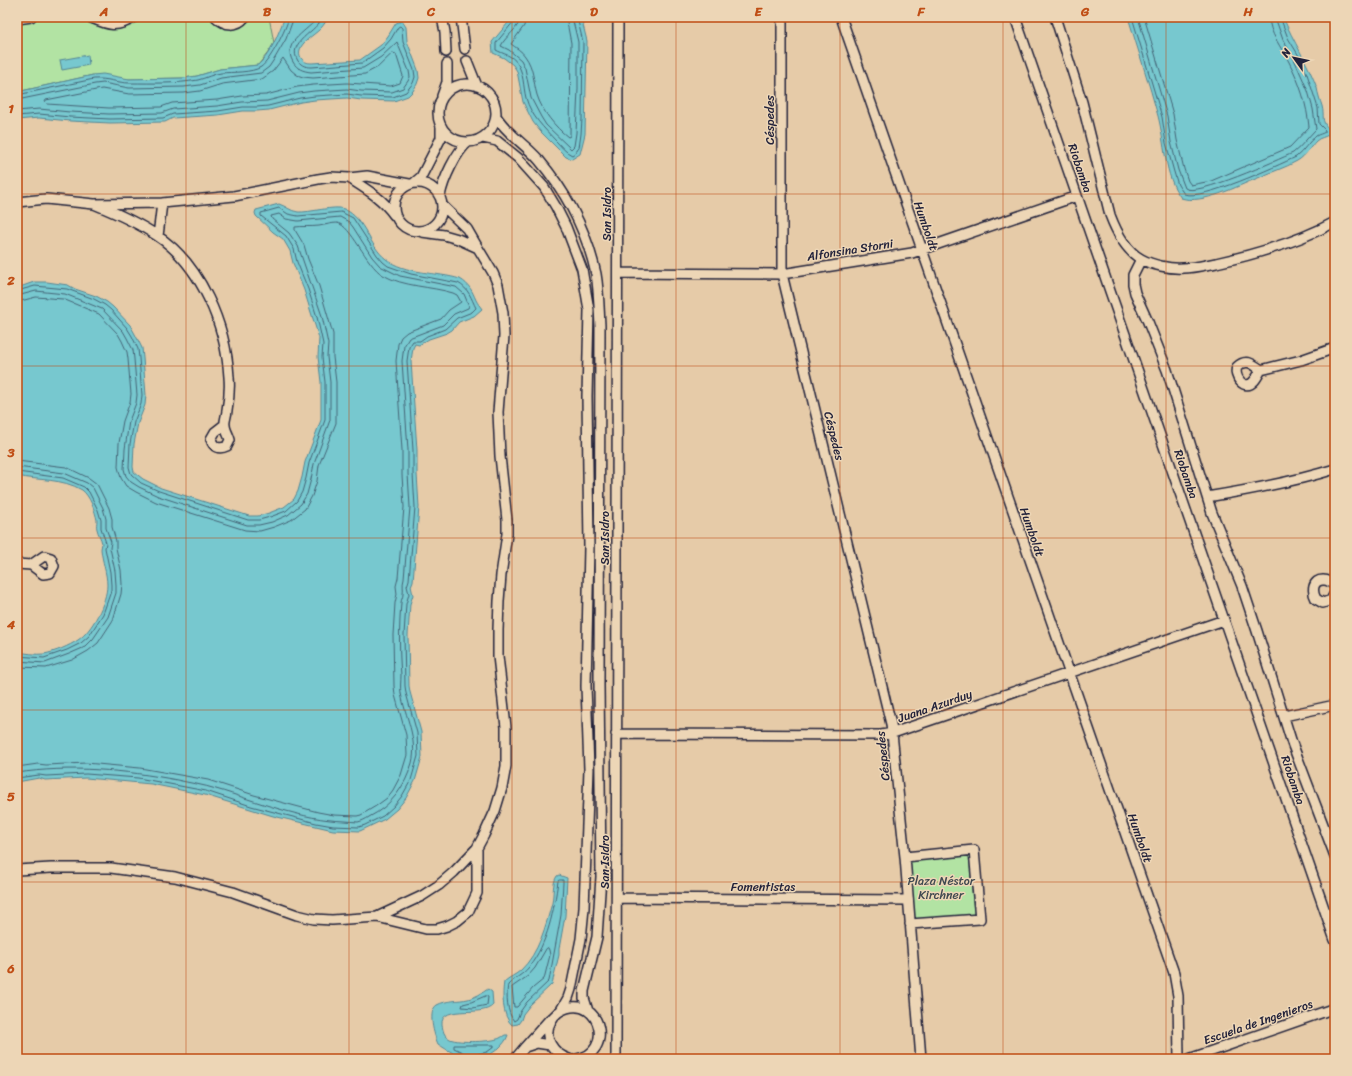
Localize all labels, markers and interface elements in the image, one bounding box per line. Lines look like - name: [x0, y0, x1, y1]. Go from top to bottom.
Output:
- text: A: [99, 0, 108, 23]
- text: B: [263, 0, 272, 23]
- text: C: [426, 0, 436, 23]
- text: D: [590, 0, 598, 23]
- text: E: [754, 0, 763, 23]
- text: F: [916, 0, 925, 23]
- text: G: [1080, 0, 1090, 23]
- text: H: [1242, 0, 1253, 23]
- north arrow: [1274, 38, 1314, 78]
- text: N: [1275, 44, 1296, 62]
- street label: Céspedes: [759, 95, 781, 145]
- text: 1: [8, 97, 14, 120]
- street label: Riobamba: [1061, 140, 1099, 196]
- street label: San Isidro: [596, 187, 618, 241]
- street label: Humboldt: [907, 198, 945, 254]
- street label: Alfonsina Storni: [804, 232, 895, 268]
- text: 2: [6, 269, 15, 292]
- street label: Céspedes: [817, 409, 851, 463]
- text: 3: [6, 441, 15, 464]
- street label: Riobamba: [1167, 446, 1205, 502]
- street label: Humboldt: [1013, 504, 1051, 560]
- street label: San Isidro: [594, 511, 616, 565]
- text: 4: [6, 613, 16, 636]
- street label: Juana Azurduy: [894, 683, 976, 729]
- street label: Céspedes: [869, 730, 897, 782]
- street label: Riobamba: [1274, 752, 1312, 808]
- text: 5: [7, 785, 15, 808]
- street label: Humboldt: [1121, 810, 1159, 866]
- street label: San Isidro: [594, 835, 616, 889]
- park label: Plaza Néstor Kirchner: [907, 870, 976, 906]
- street label: Fomentistas: [731, 876, 795, 898]
- text: 6: [6, 957, 15, 980]
- street label: Escuela de Ingenieros: [1200, 993, 1316, 1051]

